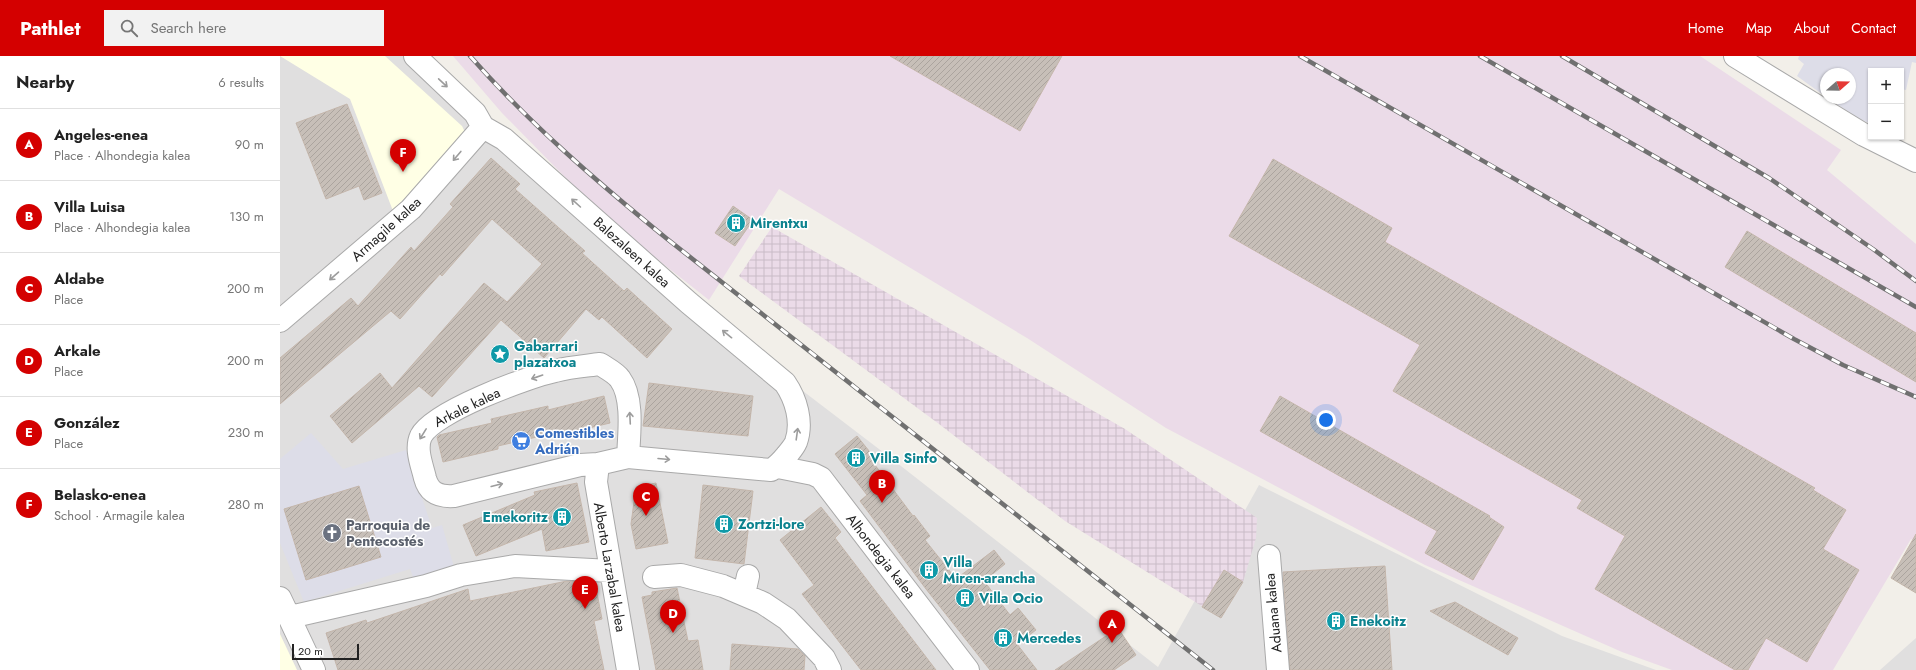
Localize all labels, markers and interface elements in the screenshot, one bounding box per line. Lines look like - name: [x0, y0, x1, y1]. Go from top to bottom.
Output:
- search box: [104, 10, 384, 46]
- text: Pathlet: [20, 15, 80, 42]
- icon: search: [118, 17, 140, 39]
- text: Search here: [150, 17, 226, 39]
- text: Home: [1688, 18, 1724, 38]
- text: Map: [1746, 18, 1772, 38]
- text: About: [1794, 18, 1829, 38]
- text: Contact: [1851, 18, 1896, 38]
- north arrow: [1820, 68, 1856, 104]
- map controls: [1868, 68, 1904, 140]
- button: +: [1868, 68, 1904, 104]
- text: Nearby: [16, 70, 74, 94]
- text: 6 results: [218, 73, 264, 92]
- one-way arrow: [438, 78, 448, 87]
- button: −: [1868, 104, 1904, 140]
- text: Angeles-enea: [54, 124, 148, 146]
- text: A: [24, 135, 34, 154]
- text: 90 m: [235, 135, 264, 154]
- pin: F: [390, 139, 416, 172]
- text: Place · Alhondegia kalea: [54, 146, 190, 165]
- one-way arrow: [452, 151, 461, 161]
- street label: Armagile kalea: [347, 192, 425, 266]
- text: Villa Luisa: [54, 196, 125, 218]
- one-way arrow: [571, 198, 581, 207]
- text: B: [25, 207, 33, 226]
- text: 130 m: [229, 207, 264, 226]
- street label: Balezaleen kalea: [589, 212, 675, 292]
- building icon: Mirentxu: [725, 212, 747, 234]
- place label: Mirentxu: [750, 213, 808, 233]
- text: Place · Alhondegia kalea: [54, 218, 190, 237]
- text: Aldabe: [54, 268, 104, 290]
- one-way arrow: [329, 271, 339, 280]
- text: C: [24, 279, 34, 298]
- text: 200 m: [227, 279, 264, 298]
- text: Place: [54, 290, 83, 309]
- one-way arrow: [722, 329, 732, 338]
- place label: Gabarrari plazatxoa: [514, 336, 578, 372]
- text: Arkale: [54, 340, 101, 362]
- place icon: Gabarrari plazatxoa: [489, 343, 511, 365]
- text: D: [24, 351, 34, 370]
- text: 200 m: [227, 351, 264, 370]
- text: Place: [54, 362, 83, 381]
- one-way arrow: [531, 374, 544, 381]
- street label: Arkale kalea: [430, 382, 504, 432]
- your location: [1316, 410, 1336, 430]
- text: González: [54, 412, 120, 434]
- one-way arrow: [626, 412, 633, 425]
- text: E: [25, 423, 33, 442]
- text: 230 m: [228, 423, 264, 442]
- place label: Comestibles Adrián: [534, 423, 615, 459]
- one-way arrow: [419, 428, 427, 439]
- one-way arrow: [793, 428, 801, 441]
- supermarket icon: Comestibles Adrián: [510, 430, 532, 452]
- text: Place: [54, 434, 83, 453]
- building icon: Villa Sinfo: [845, 447, 867, 469]
- place label: Villa Sinfo: [869, 448, 937, 468]
- one-way arrow: [657, 455, 670, 463]
- pin: B: [869, 470, 895, 503]
- one-way arrow: [491, 481, 504, 488]
- pin: C: [633, 483, 659, 516]
- text: Belasko-enea: [54, 484, 146, 506]
- text: F: [25, 495, 33, 514]
- text: 280 m: [228, 495, 264, 514]
- street label: Alberto Larzabal kalea: [589, 501, 631, 633]
- text: School · Armagile kalea: [54, 506, 185, 525]
- building icon: Emekoritz: [551, 506, 573, 528]
- place label: Emekoritz: [483, 507, 549, 527]
- street label: Alhondegia kalea: [842, 509, 920, 603]
- building icon: Zortzi-lore: [713, 513, 735, 535]
- place label: Zortzi-lore: [738, 514, 805, 534]
- place label: Parroquia de Pentecostés: [346, 515, 430, 551]
- church icon: Parroquia de Pentecostés: [321, 522, 343, 544]
- place label: Villa Miren-arancha: [942, 552, 1035, 588]
- building icon: Villa Miren-arancha: [918, 559, 940, 581]
- street label: Aduana kalea: [1260, 572, 1286, 654]
- pin: E: [572, 576, 598, 609]
- building icon: Villa Ocio: [954, 587, 976, 609]
- place label: Villa Ocio: [978, 588, 1043, 608]
- pin: D: [660, 600, 686, 633]
- pin: A: [1099, 610, 1125, 643]
- building icon: Enekoitz: [1325, 610, 1347, 632]
- place label: Enekoitz: [1350, 611, 1407, 631]
- building icon: Mercedes: [992, 627, 1014, 649]
- place label: Mercedes: [1017, 628, 1082, 648]
- scale bar: [292, 642, 359, 661]
- text: 20 m: [298, 643, 323, 659]

